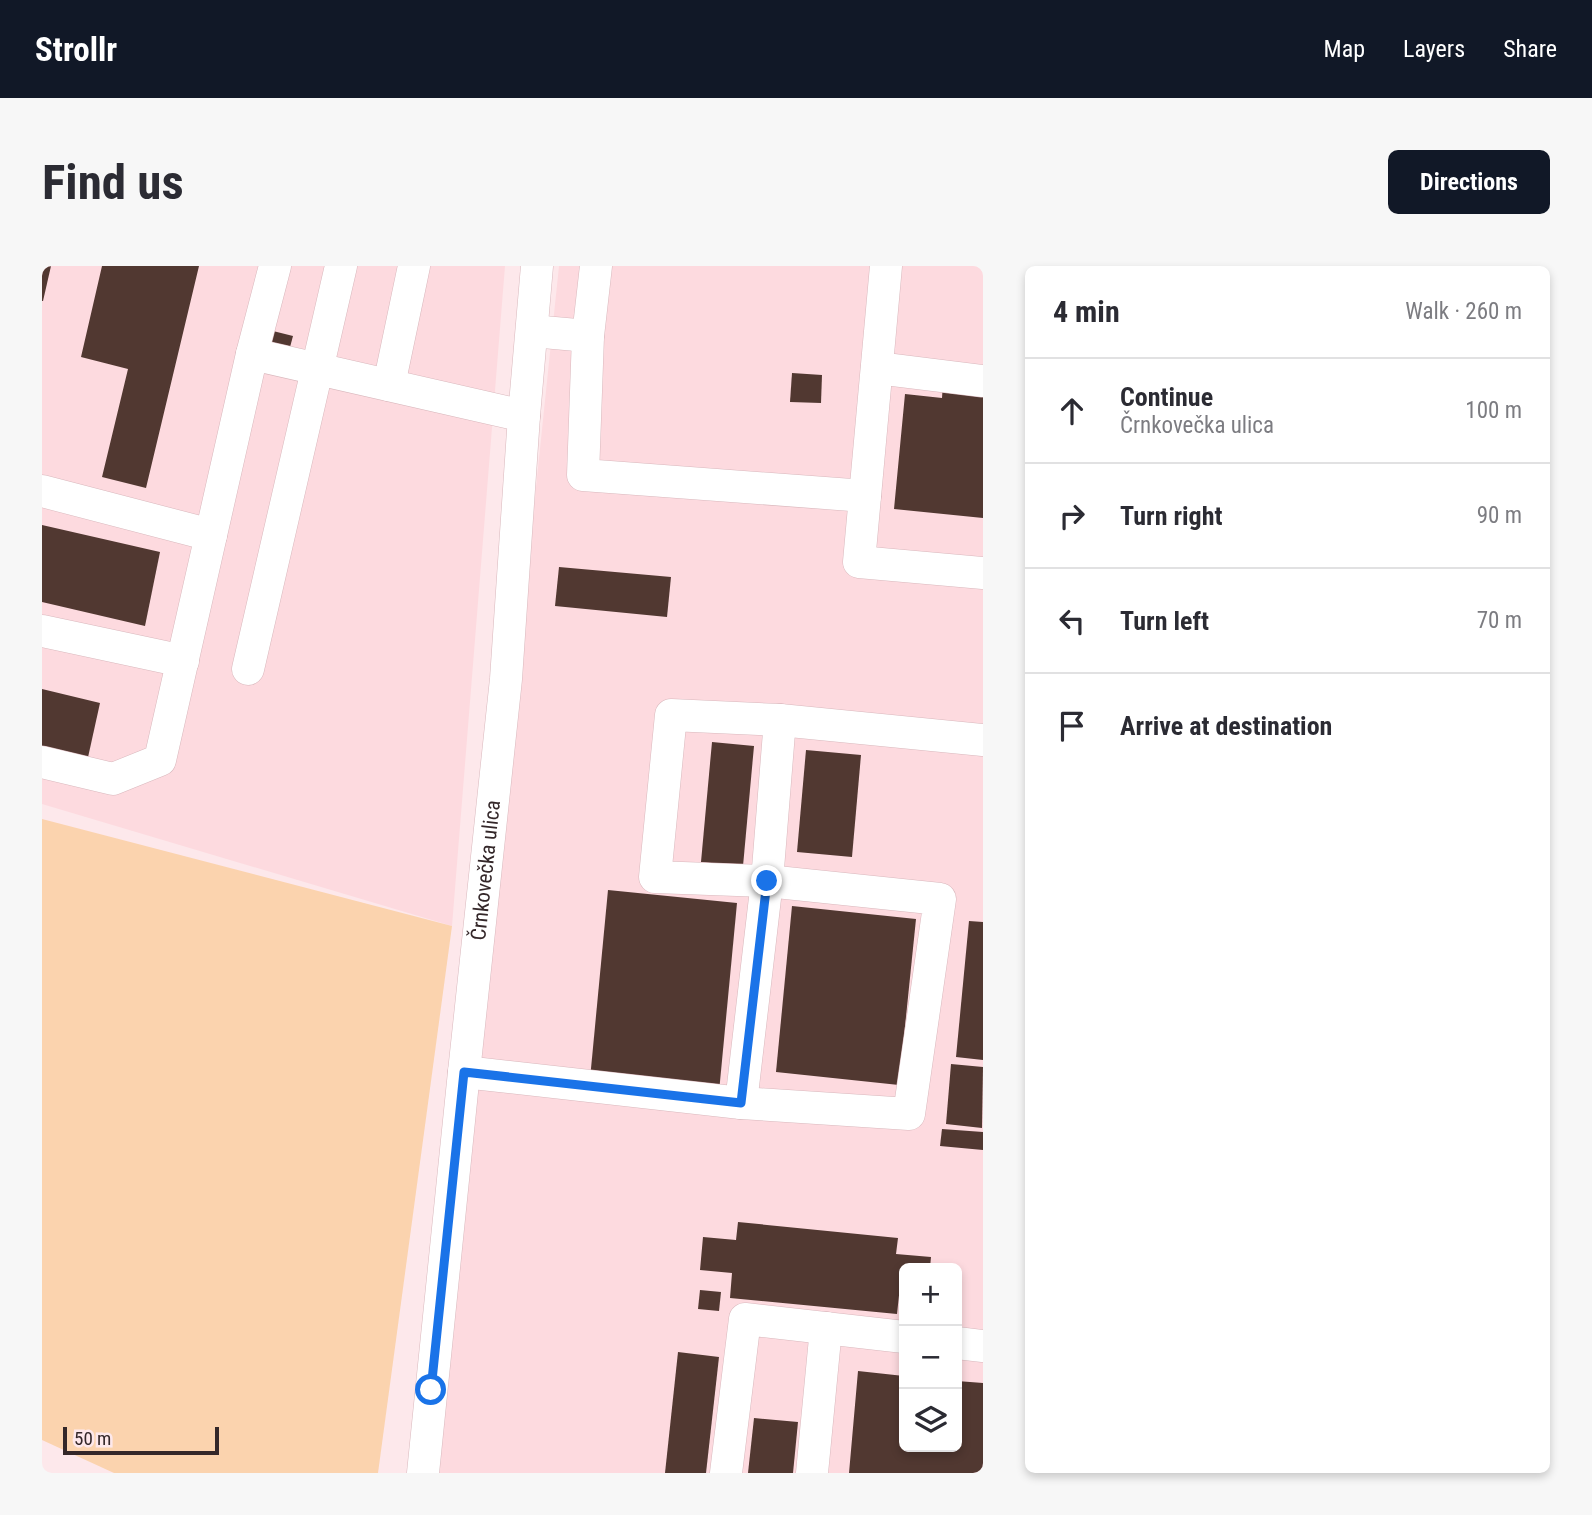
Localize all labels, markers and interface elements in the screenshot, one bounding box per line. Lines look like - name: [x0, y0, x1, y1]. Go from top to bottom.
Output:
- text: Strollr: [35, 30, 117, 69]
- text: Map: [1324, 35, 1365, 63]
- text: Layers: [1403, 35, 1465, 63]
- text: Share: [1503, 35, 1557, 63]
- button: Directions: [1388, 150, 1550, 214]
- text: Find us: [42, 154, 184, 211]
- text: 4 min: [1053, 294, 1120, 329]
- text: Walk · 260 m: [1405, 298, 1522, 325]
- text: Continue: [1120, 382, 1213, 412]
- icon: ahead: [1053, 392, 1091, 430]
- text: 100 m: [1465, 397, 1522, 424]
- text: Črnkovečka ulica: [1120, 412, 1274, 439]
- icon: right: [1053, 497, 1091, 535]
- text: Turn right: [1120, 501, 1222, 531]
- text: 90 m: [1477, 502, 1522, 529]
- icon: left: [1053, 602, 1091, 640]
- text: Turn left: [1120, 606, 1209, 636]
- text: 70 m: [1477, 607, 1522, 634]
- icon: arrive: [1053, 707, 1091, 745]
- text: Arrive at destination: [1120, 711, 1332, 741]
- street label: Črnkovečka ulica: [466, 799, 505, 941]
- route end: [751, 865, 782, 896]
- map controls: [899, 1263, 962, 1452]
- button: +: [899, 1263, 962, 1326]
- button: −: [899, 1326, 962, 1389]
- route start: [415, 1374, 446, 1405]
- button: layers: [899, 1389, 962, 1452]
- scale bar: [63, 1424, 219, 1456]
- text: 50 m: [74, 1427, 111, 1450]

